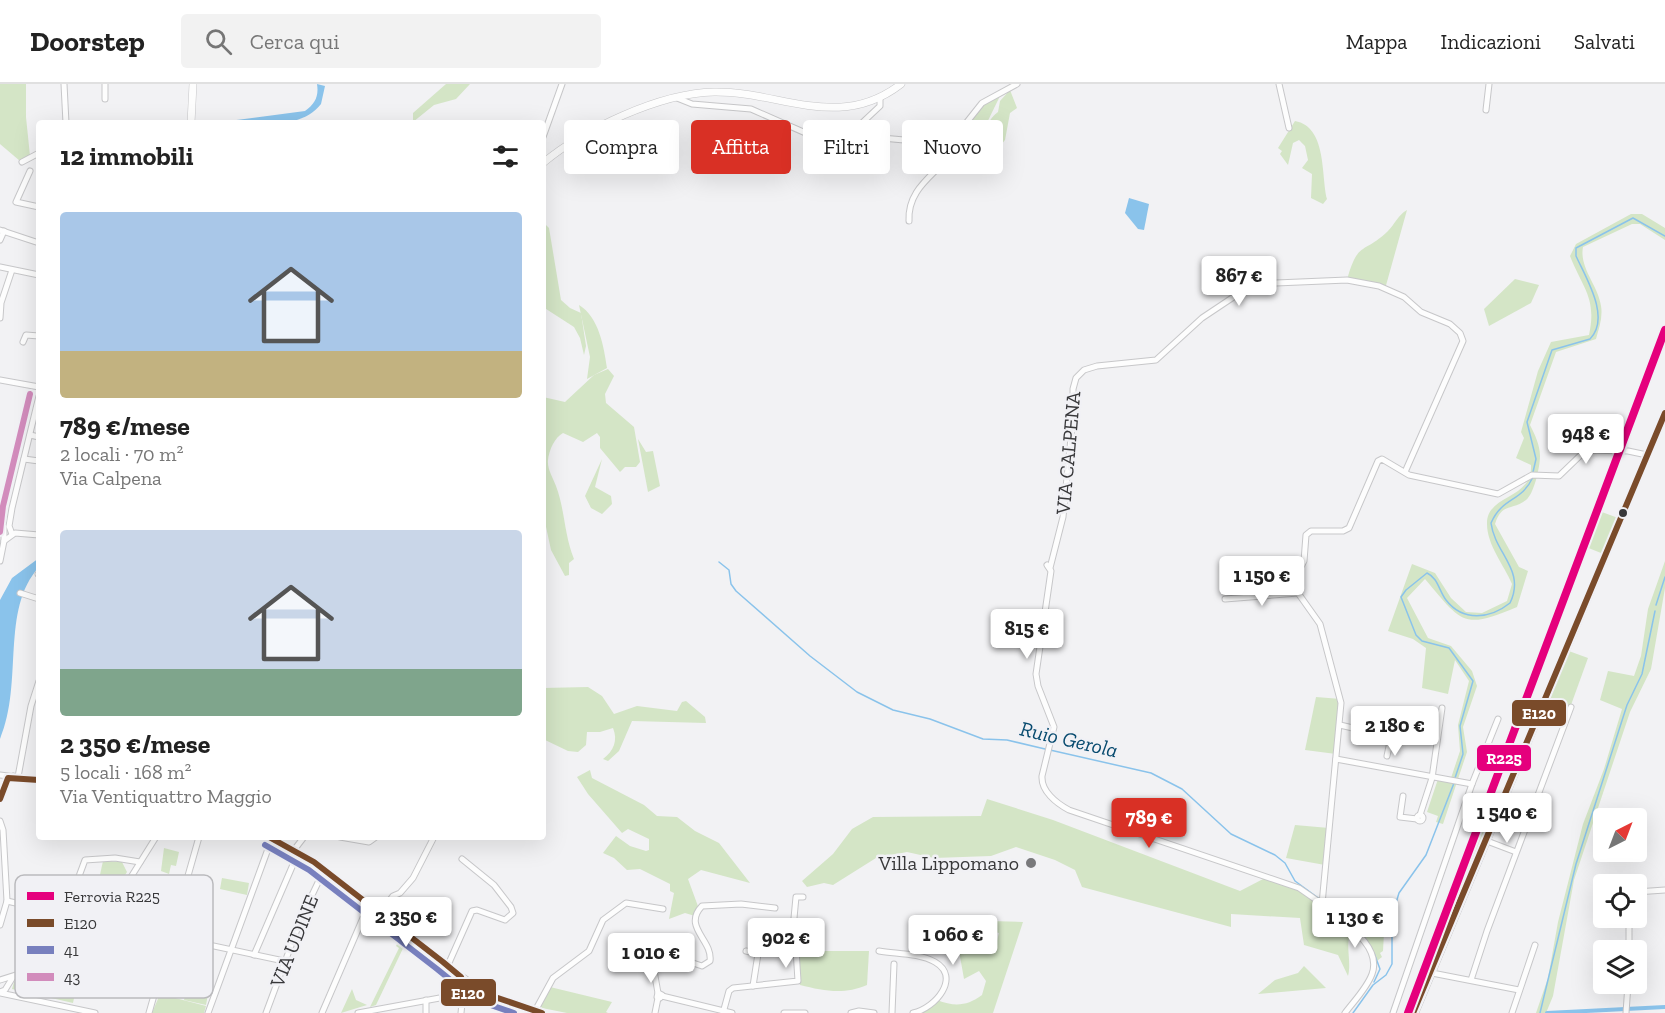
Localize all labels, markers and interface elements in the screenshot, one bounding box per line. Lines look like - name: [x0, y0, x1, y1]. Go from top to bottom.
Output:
- search box: [181, 14, 601, 68]
- text: Doorstep: [30, 25, 145, 58]
- icon: search: [202, 25, 235, 58]
- text: Cerca qui: [250, 28, 340, 55]
- text: Mappa: [1346, 29, 1407, 54]
- text: Indicazioni: [1440, 29, 1541, 54]
- text: Salvati: [1574, 29, 1635, 54]
- chip: Compra: [564, 120, 679, 174]
- chip: Affitta: [691, 120, 791, 174]
- chip: Filtri: [803, 120, 890, 174]
- chip: Nuovo: [902, 120, 1003, 174]
- text: 12 immobili: [60, 140, 194, 172]
- icon: filters: [489, 140, 522, 173]
- icon: home: [237, 251, 345, 359]
- pin: 867 €: [1197, 256, 1281, 307]
- text: 867 €: [1216, 263, 1262, 287]
- street label: VIA CALPENA: [1051, 389, 1085, 517]
- text: 789 €/mese: [60, 410, 190, 442]
- pin: 948 €: [1544, 414, 1628, 465]
- text: 948 €: [1562, 421, 1610, 445]
- text: 2 locali · 70 m²: [60, 442, 183, 466]
- text: Via Calpena: [60, 466, 162, 490]
- unlabelled marker: [1617, 507, 1629, 519]
- pin: 1 150 €: [1207, 556, 1317, 607]
- text: 1 150 €: [1233, 563, 1291, 587]
- icon: home: [237, 569, 345, 677]
- pin: 815 €: [985, 609, 1069, 660]
- text: 815 €: [1005, 616, 1049, 640]
- line badge: E120: [1511, 699, 1567, 727]
- text: E120: [1522, 704, 1556, 723]
- pin: 2 180 €: [1340, 706, 1450, 757]
- text: 2 180 €: [1365, 713, 1425, 737]
- water label: Ruio Gerola: [1018, 716, 1120, 762]
- text: 2 350 €/mese: [60, 728, 210, 760]
- line badge: R225: [1476, 744, 1532, 772]
- text: R225: [1486, 749, 1522, 768]
- text: 5 locali · 168 m²: [60, 760, 191, 784]
- text: Via Ventiquattro Maggio: [60, 784, 272, 808]
- pin: 1 540 €: [1452, 793, 1562, 844]
- pin: 789 €: [1107, 798, 1191, 849]
- text: 1 540 €: [1477, 800, 1537, 824]
- text: 789 €: [1126, 805, 1172, 829]
- north arrow: [1593, 808, 1647, 862]
- map controls: [1593, 808, 1647, 994]
- place label: Villa Lippomano: [878, 851, 1019, 875]
- marker: Villa Lippomano: [1024, 856, 1038, 870]
- button: locate: [1593, 874, 1647, 928]
- legend: [15, 875, 213, 998]
- text: Ferrovia R225: [64, 887, 160, 906]
- street label: VIA UDINE: [264, 891, 323, 992]
- pin: 2 350 €: [351, 897, 461, 948]
- pin: 1 130 €: [1300, 898, 1410, 949]
- text: 2 350 €: [375, 904, 437, 928]
- text: 1 130 €: [1326, 905, 1384, 929]
- text: E120: [64, 914, 97, 933]
- pin: 1 060 €: [898, 915, 1008, 966]
- pin: 902 €: [744, 918, 828, 969]
- text: 1 060 €: [922, 922, 984, 946]
- text: 902 €: [762, 925, 810, 949]
- pin: 1 010 €: [596, 933, 706, 984]
- text: 1 010 €: [622, 940, 680, 964]
- button: layers: [1593, 940, 1647, 994]
- text: 41: [64, 941, 79, 960]
- text: 43: [64, 968, 81, 987]
- line badge: E120: [440, 978, 497, 1007]
- text: E120: [451, 984, 485, 1003]

